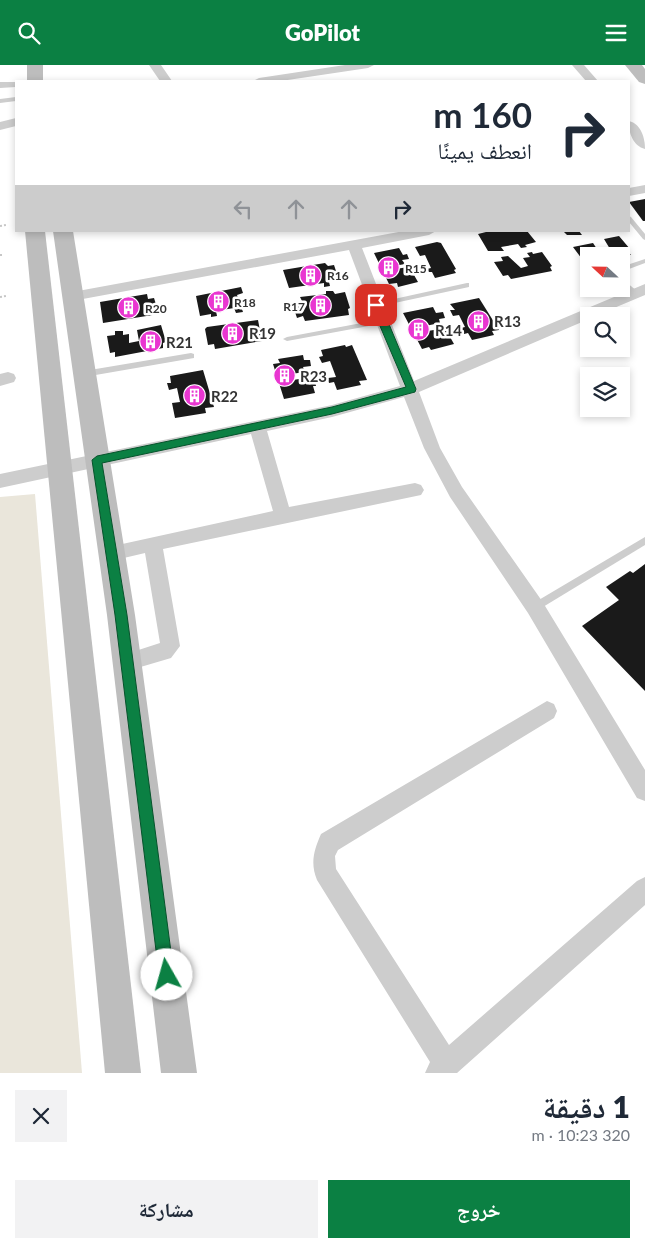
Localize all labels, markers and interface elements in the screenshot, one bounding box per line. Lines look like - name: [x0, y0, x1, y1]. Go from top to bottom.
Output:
- icon: search: [15, 19, 43, 47]
- text: GoPilot: [285, 19, 360, 46]
- icon: menu: [602, 19, 630, 47]
- text: 160 m: [433, 93, 532, 135]
- icon: right: [550, 100, 615, 165]
- text: انعطف يمينًا: [438, 137, 532, 164]
- icon: left: [229, 195, 257, 223]
- icon: ahead: [282, 195, 310, 223]
- icon: ahead: [335, 195, 363, 223]
- icon: right: [388, 195, 416, 223]
- north arrow: [580, 247, 630, 297]
- map controls: [580, 247, 630, 417]
- building icon: R15: [377, 256, 401, 280]
- place label: R15: [405, 261, 427, 276]
- building icon: R16: [299, 263, 323, 287]
- place label: R16: [327, 268, 349, 283]
- pin: [355, 284, 397, 326]
- building icon: R18: [206, 290, 230, 314]
- icon: arrive: [362, 291, 390, 319]
- building icon: R17: [309, 294, 333, 318]
- place label: R18: [234, 295, 256, 310]
- building icon: R20: [117, 296, 141, 320]
- place label: R17: [283, 299, 305, 314]
- place label: R20: [145, 301, 167, 316]
- button: search: [580, 307, 630, 357]
- building icon: R13: [466, 309, 490, 333]
- place label: R13: [494, 312, 521, 330]
- building icon: R14: [407, 318, 431, 342]
- building icon: R19: [221, 321, 245, 345]
- place label: R14: [435, 321, 462, 339]
- place label: R19: [249, 324, 276, 342]
- building icon: R21: [138, 330, 162, 354]
- place label: R21: [166, 333, 193, 351]
- building icon: R23: [272, 364, 296, 388]
- place label: R23: [300, 367, 327, 385]
- button: layers: [580, 367, 630, 417]
- building icon: R22: [183, 384, 207, 408]
- place label: R22: [211, 387, 238, 405]
- position arrow: [140, 948, 192, 1000]
- text: 1 دقيقة: [543, 1088, 630, 1124]
- button: close: [15, 1090, 67, 1142]
- text: 320 m · 10:23: [531, 1125, 630, 1144]
- button: مشاركة: [15, 1180, 318, 1238]
- button: خروج: [328, 1180, 630, 1238]

